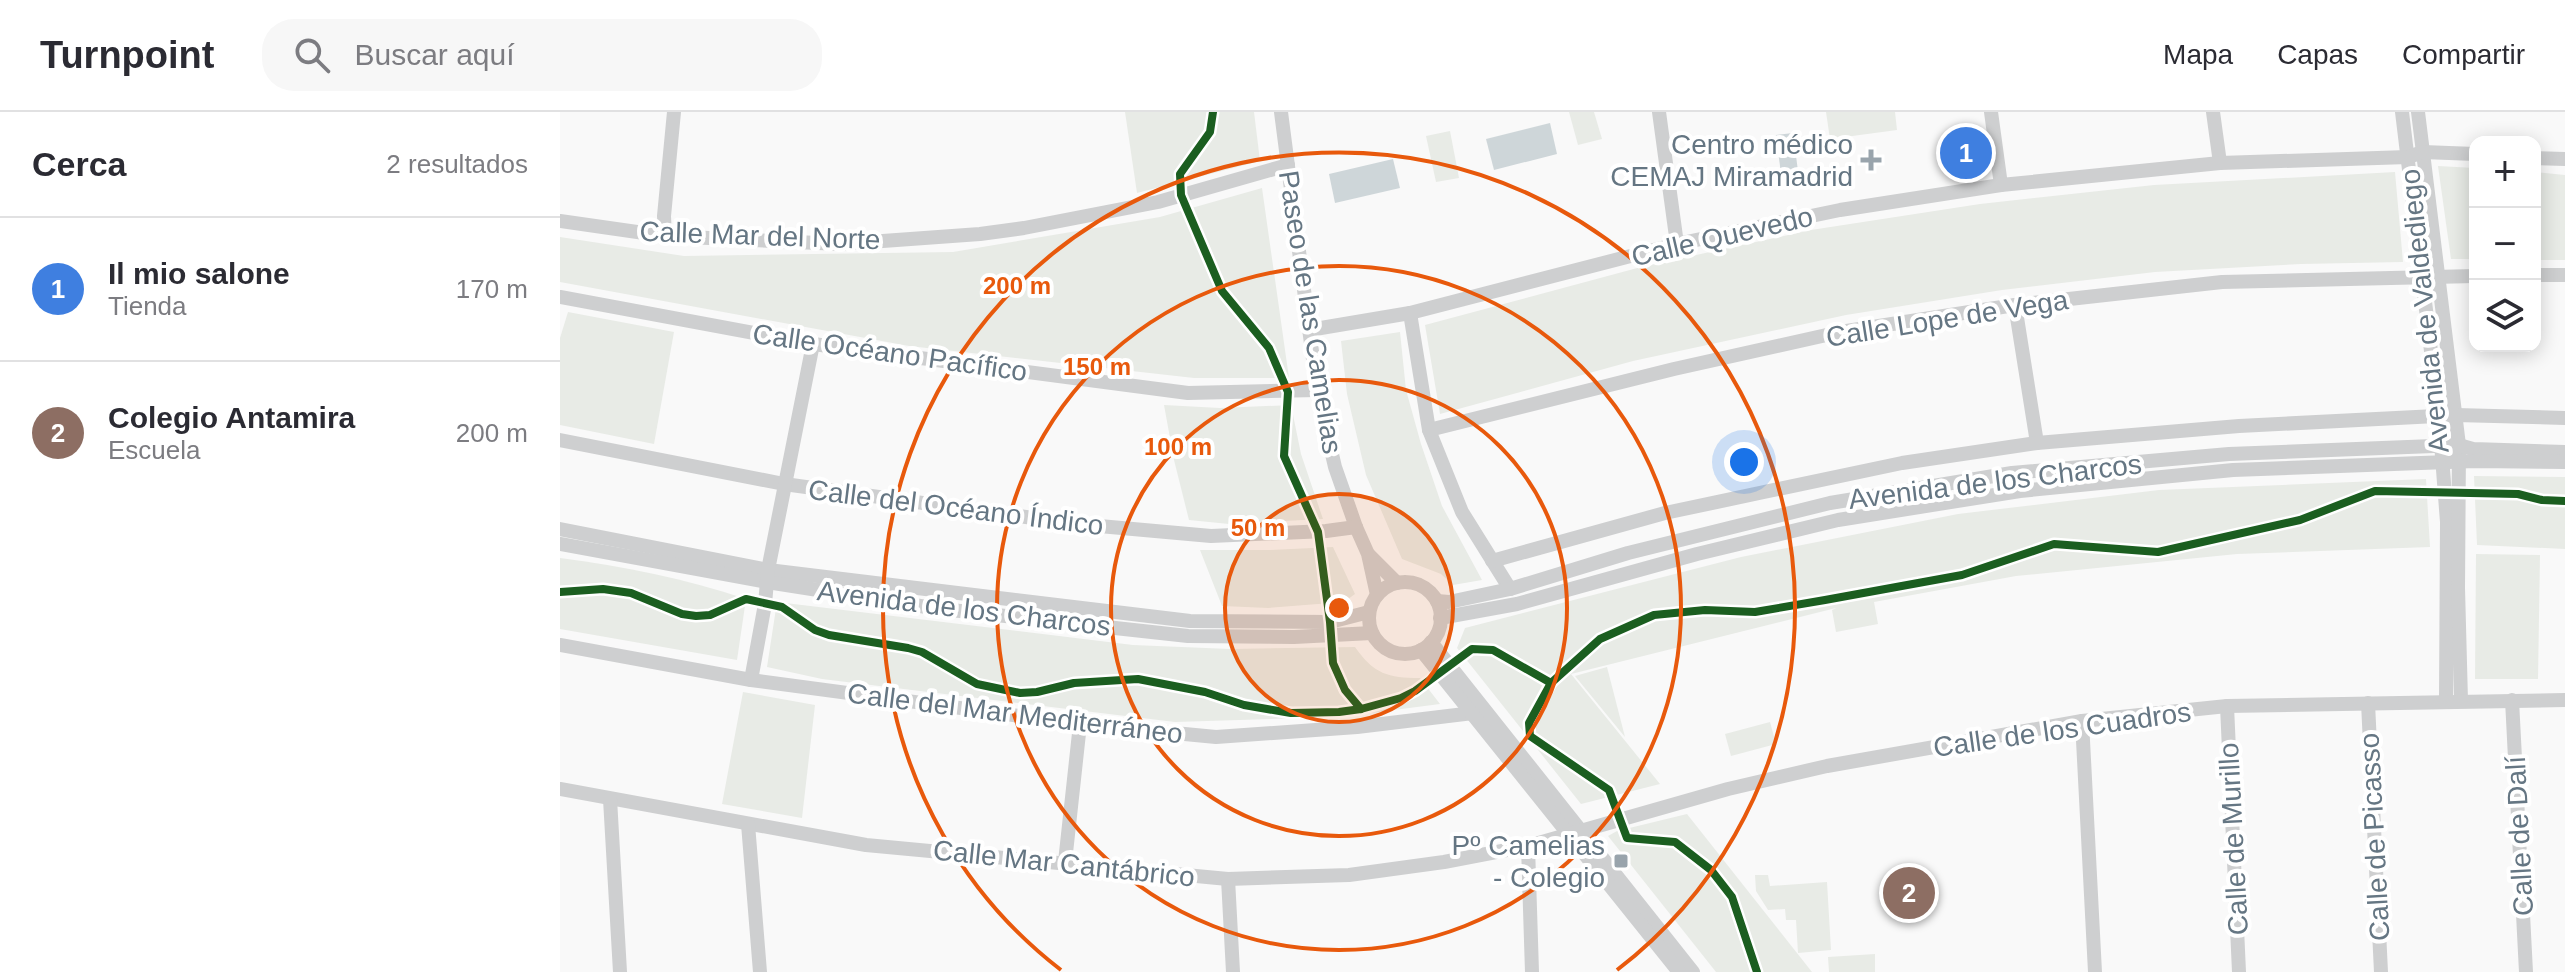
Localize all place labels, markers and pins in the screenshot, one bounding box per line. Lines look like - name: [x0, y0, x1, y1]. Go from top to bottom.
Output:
- pin: 1: [1940, 123, 1992, 183]
- place label: Centro médico CEMAJ Miramadrid: [1610, 129, 1853, 192]
- marker: Centro médico CEMAJ Miramadrid: [1860, 149, 1882, 171]
- centre of rings: [1325, 594, 1353, 622]
- place label: Pº Camelias - Colegio: [1452, 830, 1605, 893]
- marker: Pº Camelias - Colegio: [1612, 852, 1630, 870]
- pin: 2: [1883, 863, 1935, 923]

